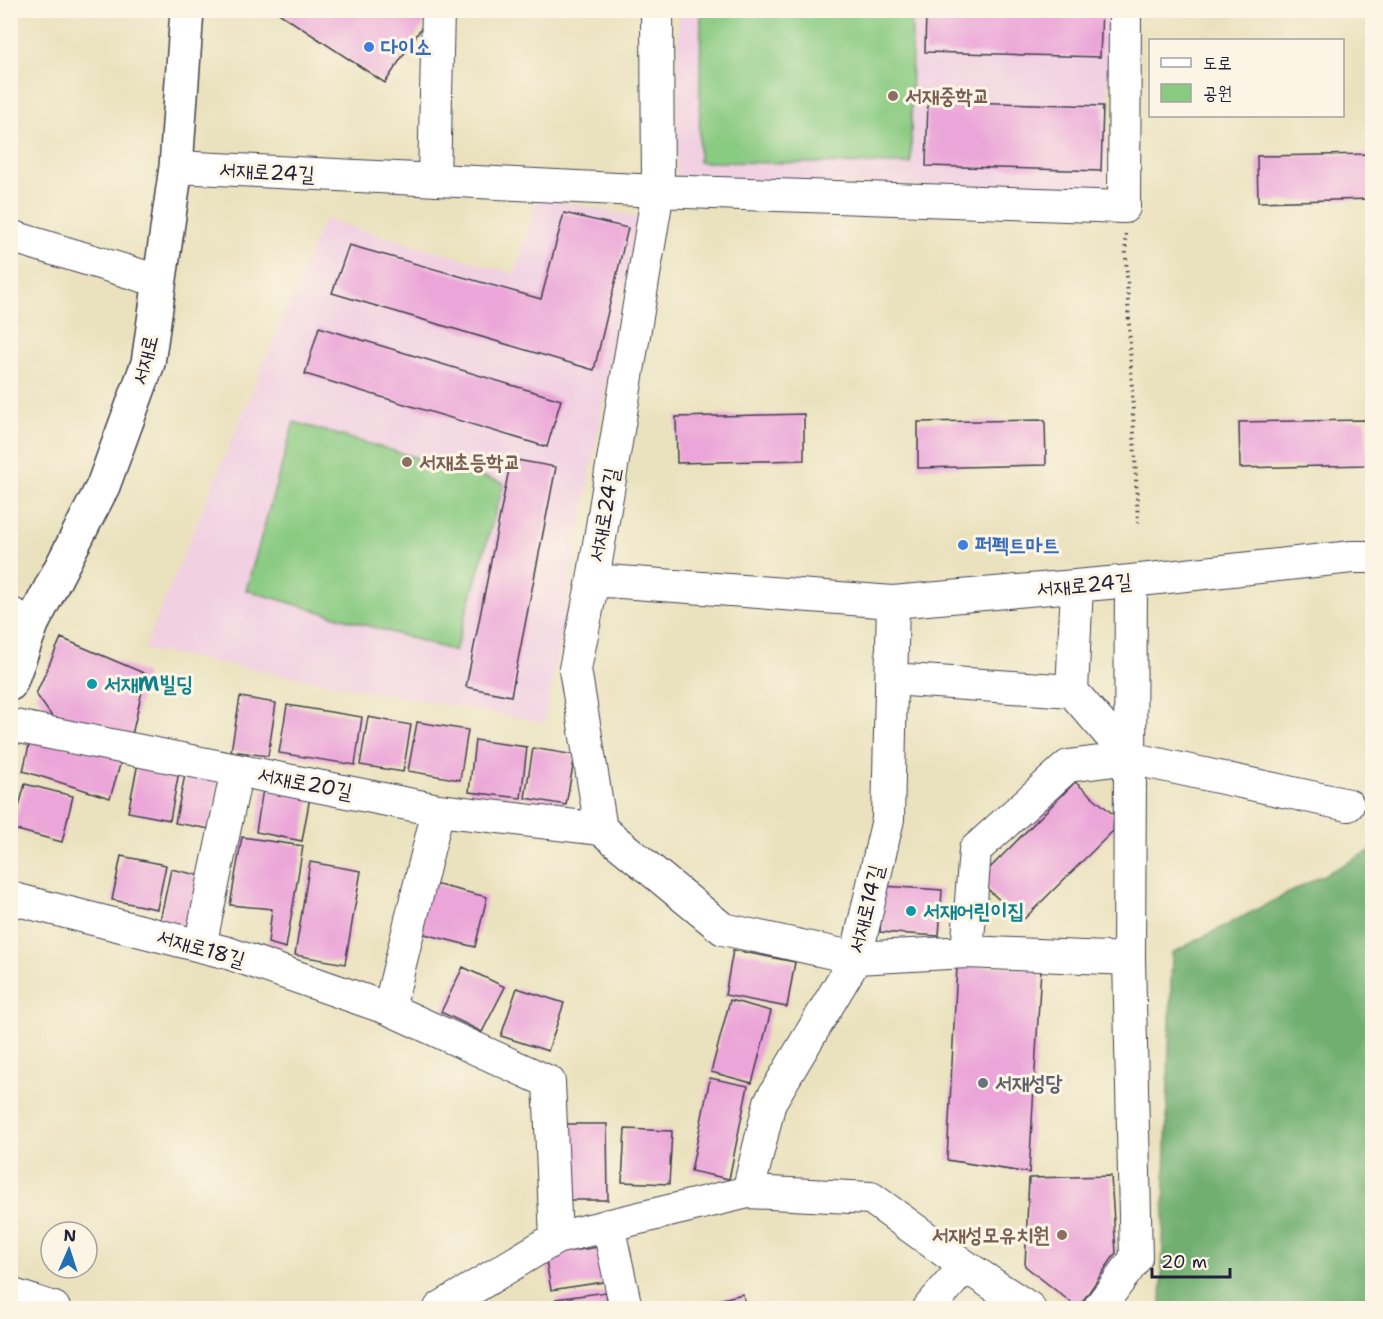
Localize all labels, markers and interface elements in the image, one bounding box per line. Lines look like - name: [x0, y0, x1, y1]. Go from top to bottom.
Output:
- place label: 다이소: [381, 33, 432, 61]
- legend: [1149, 39, 1344, 117]
- marker: 다이소: [362, 40, 376, 54]
- text: 도로: [1203, 51, 1232, 75]
- text: 공원: [1203, 81, 1232, 105]
- place label: 서재중학교: [905, 82, 990, 110]
- marker: 서재중학교: [886, 89, 900, 103]
- street label: 서재로24길: [219, 156, 316, 188]
- street label: 서재로: [125, 332, 165, 388]
- place label: 서재초등학교: [419, 448, 520, 476]
- marker: 서재초등학교: [400, 455, 414, 469]
- street label: 서재로24길: [582, 465, 626, 565]
- place label: 퍼펙트마트: [975, 531, 1060, 559]
- marker: 퍼펙트마트: [956, 538, 970, 552]
- street label: 서재로24길: [1035, 567, 1133, 603]
- place label: 서재M빌딩: [104, 670, 193, 698]
- marker: 서재M빌딩: [85, 677, 99, 691]
- street label: 서재로20길: [255, 760, 355, 806]
- street label: 서재로14길: [842, 862, 891, 956]
- place label: 서재어린이집: [923, 897, 1024, 925]
- marker: 서재어린이집: [904, 904, 918, 918]
- street label: 서재로18길: [154, 922, 249, 974]
- place label: 서재성당: [995, 1069, 1063, 1097]
- marker: 서재성당: [976, 1076, 990, 1090]
- north arrow: [39, 1220, 99, 1280]
- place label: 서재성모유치원: [932, 1221, 1050, 1249]
- text: N: [63, 1225, 77, 1246]
- marker: 서재성모유치원: [1055, 1228, 1069, 1242]
- scale bar: [1152, 1241, 1230, 1279]
- text: 20 m: [1161, 1250, 1207, 1274]

